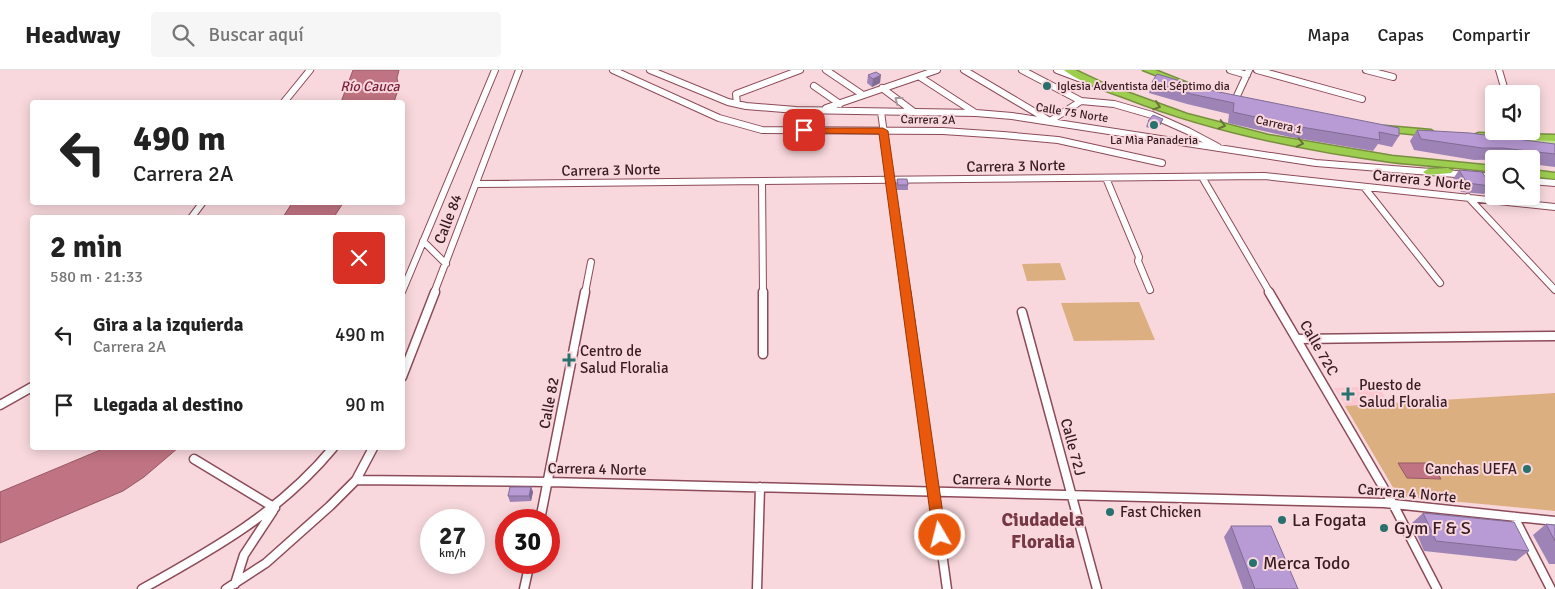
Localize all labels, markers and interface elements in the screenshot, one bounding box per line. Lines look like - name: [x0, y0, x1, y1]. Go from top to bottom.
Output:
- search box: [151, 12, 501, 57]
- text: Headway: [25, 20, 121, 50]
- icon: search: [169, 21, 197, 49]
- text: Buscar aquí: [209, 23, 304, 47]
- text: Mapa: [1307, 24, 1350, 46]
- text: Capas: [1378, 24, 1424, 46]
- text: Compartir: [1452, 24, 1530, 46]
- water label: Río Cauca: [340, 78, 401, 95]
- place label: Iglesia Adventista del Séptimo dia: [1057, 79, 1230, 94]
- marker: Iglesia Adventista del Séptimo dia: [1041, 80, 1053, 92]
- map controls: [1485, 85, 1540, 205]
- button: sound: [1485, 85, 1540, 140]
- one-way arrow: [895, 97, 904, 105]
- street label: Calle 75 Norte: [1035, 100, 1109, 126]
- one-way arrow: [1152, 100, 1160, 110]
- pin: [783, 109, 825, 151]
- street label: Carrera 2A: [901, 112, 956, 128]
- street label: Carrera 1: [1254, 112, 1304, 138]
- icon: arrive: [790, 116, 818, 144]
- text: 490 m: [133, 117, 226, 160]
- marker: La Mìa Panaderia: [1148, 119, 1160, 131]
- one-way arrow: [1217, 119, 1226, 130]
- icon: left: [50, 120, 115, 185]
- place label: La Mìa Panaderia: [1110, 133, 1198, 148]
- one-way arrow: [1295, 137, 1304, 148]
- button: search: [1485, 150, 1540, 205]
- street label: Carrera 3 Norte: [966, 156, 1066, 176]
- text: Carrera 2A: [133, 160, 233, 187]
- street label: Carrera 3 Norte: [561, 160, 661, 180]
- street label: Carrera 3 Norte: [1372, 166, 1472, 194]
- street label: Calle 84: [430, 191, 466, 247]
- text: 2 min: [50, 229, 122, 266]
- button: close: [333, 232, 385, 284]
- text: 580 m · 21:33: [50, 267, 143, 287]
- text: Gira a la izquierda: [93, 313, 243, 337]
- street label: Calle 72C: [1296, 317, 1342, 379]
- icon: left: [50, 321, 78, 349]
- text: 490 m: [335, 323, 385, 347]
- text: Carrera 2A: [93, 337, 166, 357]
- place label: Centro de Salud Floralia: [580, 342, 669, 377]
- marker: Centro de Salud Floralia: [562, 353, 576, 367]
- street label: Calle 82: [535, 376, 563, 430]
- place label: Puesto de Salud Floralia: [1359, 376, 1448, 411]
- marker: Puesto de Salud Floralia: [1341, 387, 1355, 401]
- icon: arrive: [50, 391, 78, 419]
- text: Llegada al destino: [93, 393, 243, 417]
- text: 90 m: [345, 393, 385, 417]
- street label: Calle 72J: [1057, 416, 1089, 478]
- street label: Carrera 4 Norte: [547, 459, 647, 479]
- place label: Canchas UEFA: [1425, 460, 1517, 478]
- marker: Canchas UEFA: [1521, 463, 1533, 475]
- street label: Carrera 4 Norte: [952, 470, 1052, 490]
- street label: Carrera 4 Norte: [1357, 480, 1457, 506]
- place label: Fast Chicken: [1120, 503, 1201, 521]
- marker: Fast Chicken: [1104, 506, 1116, 518]
- position arrow: [913, 508, 965, 560]
- district label: Ciudadela Floralia: [1002, 508, 1085, 554]
- speed limit sign: 30: [495, 509, 560, 574]
- place label: La Fogata: [1292, 509, 1366, 531]
- marker: La Fogata: [1276, 514, 1288, 526]
- place label: Gym F & S: [1394, 517, 1471, 539]
- text: 27: [439, 520, 466, 551]
- marker: Gym F & S: [1378, 522, 1390, 534]
- text: km/h: [439, 546, 466, 561]
- place label: Merca Todo: [1263, 552, 1350, 574]
- marker: Merca Todo: [1247, 557, 1259, 569]

